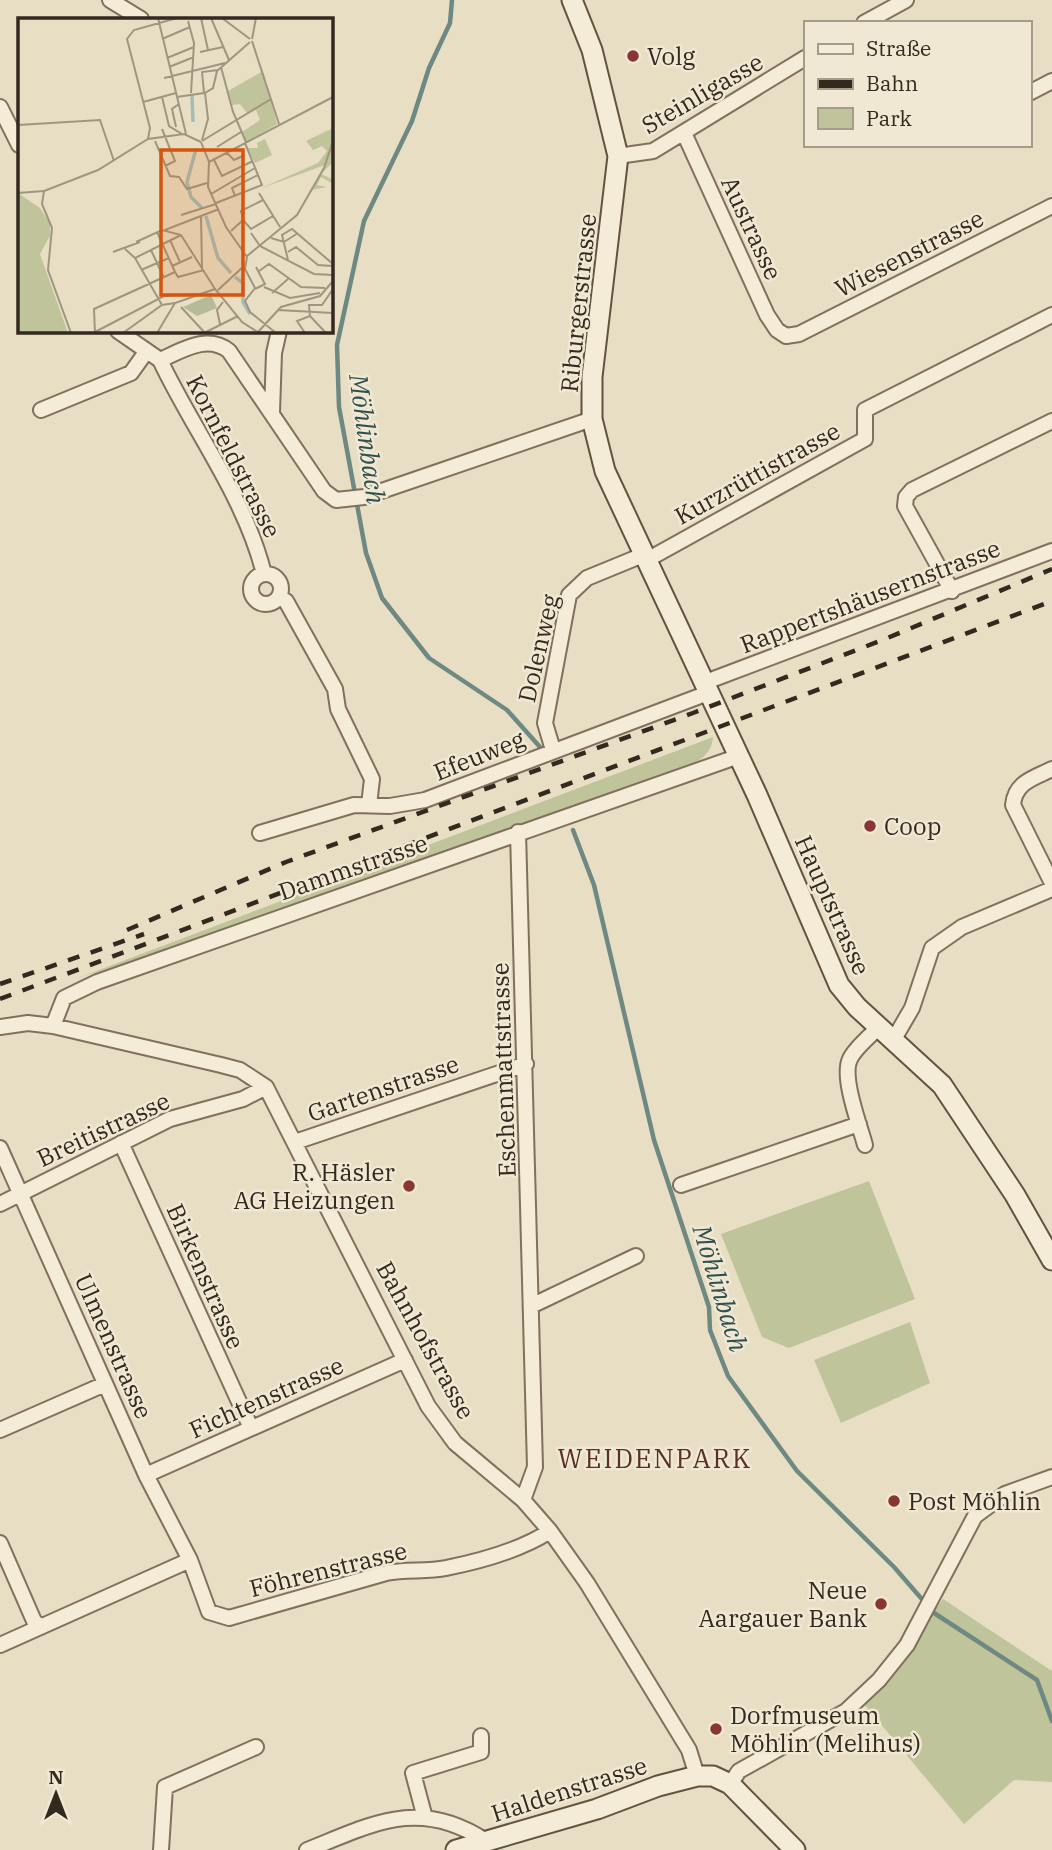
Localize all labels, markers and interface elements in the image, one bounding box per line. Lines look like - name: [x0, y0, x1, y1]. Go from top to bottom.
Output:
- inset map: [18, 18, 332, 332]
- legend: [804, 21, 1031, 147]
- text: Straße: [866, 34, 931, 62]
- place label: Volg: [647, 40, 695, 72]
- street label: Steinligasse: [635, 45, 769, 141]
- marker: Volg: [625, 48, 641, 64]
- text: Bahn: [866, 69, 918, 97]
- text: Park: [866, 104, 913, 132]
- street label: Austrasse: [714, 171, 790, 285]
- street label: Wiesenstrasse: [829, 202, 989, 304]
- street label: Riburgerstrasse: [553, 212, 603, 394]
- street label: Kornfeldstrasse: [179, 369, 289, 543]
- water label: Möhlinbach: [342, 371, 394, 507]
- street label: Kurzrüttistrasse: [669, 414, 845, 532]
- street label: Rappertshäusernstrasse: [735, 532, 1005, 660]
- street label: Dolenweg: [510, 591, 566, 705]
- street label: Efeuweg: [429, 722, 529, 788]
- place label: Coop: [884, 810, 941, 842]
- marker: Coop: [862, 818, 878, 834]
- street label: Dammstrasse: [274, 827, 432, 907]
- street label: Hauptstrasse: [788, 830, 878, 980]
- street label: Eschenmattstrasse: [483, 962, 523, 1178]
- street label: Gartenstrasse: [303, 1047, 463, 1129]
- street label: Breitistrasse: [31, 1084, 175, 1174]
- place label: R. Häsler AG Heizungen: [233, 1156, 395, 1216]
- marker: R. Häsler AG Heizungen: [401, 1178, 417, 1194]
- street label: Birkenstrasse: [160, 1198, 252, 1354]
- water label: Möhlinbach: [685, 1219, 757, 1356]
- street label: Bahnhofstrasse: [369, 1255, 483, 1425]
- street label: Ulmenstrasse: [68, 1268, 160, 1424]
- street label: Fichtenstrasse: [184, 1349, 348, 1445]
- district label: WEIDENPARK: [558, 1441, 752, 1475]
- place label: Post Möhlin: [908, 1485, 1041, 1517]
- marker: Post Möhlin: [886, 1493, 902, 1509]
- street label: Föhrenstrasse: [246, 1534, 410, 1604]
- place label: Neue Aargauer Bank: [698, 1574, 867, 1634]
- marker: Neue Aargauer Bank: [873, 1596, 889, 1612]
- place label: Dorfmuseum Möhlin (Melihus): [730, 1699, 921, 1759]
- marker: Dorfmuseum Möhlin (Melihus): [708, 1721, 724, 1737]
- street label: Haldenstrasse: [487, 1749, 651, 1829]
- north arrow: [21, 1759, 91, 1829]
- text: N: [48, 1765, 64, 1789]

